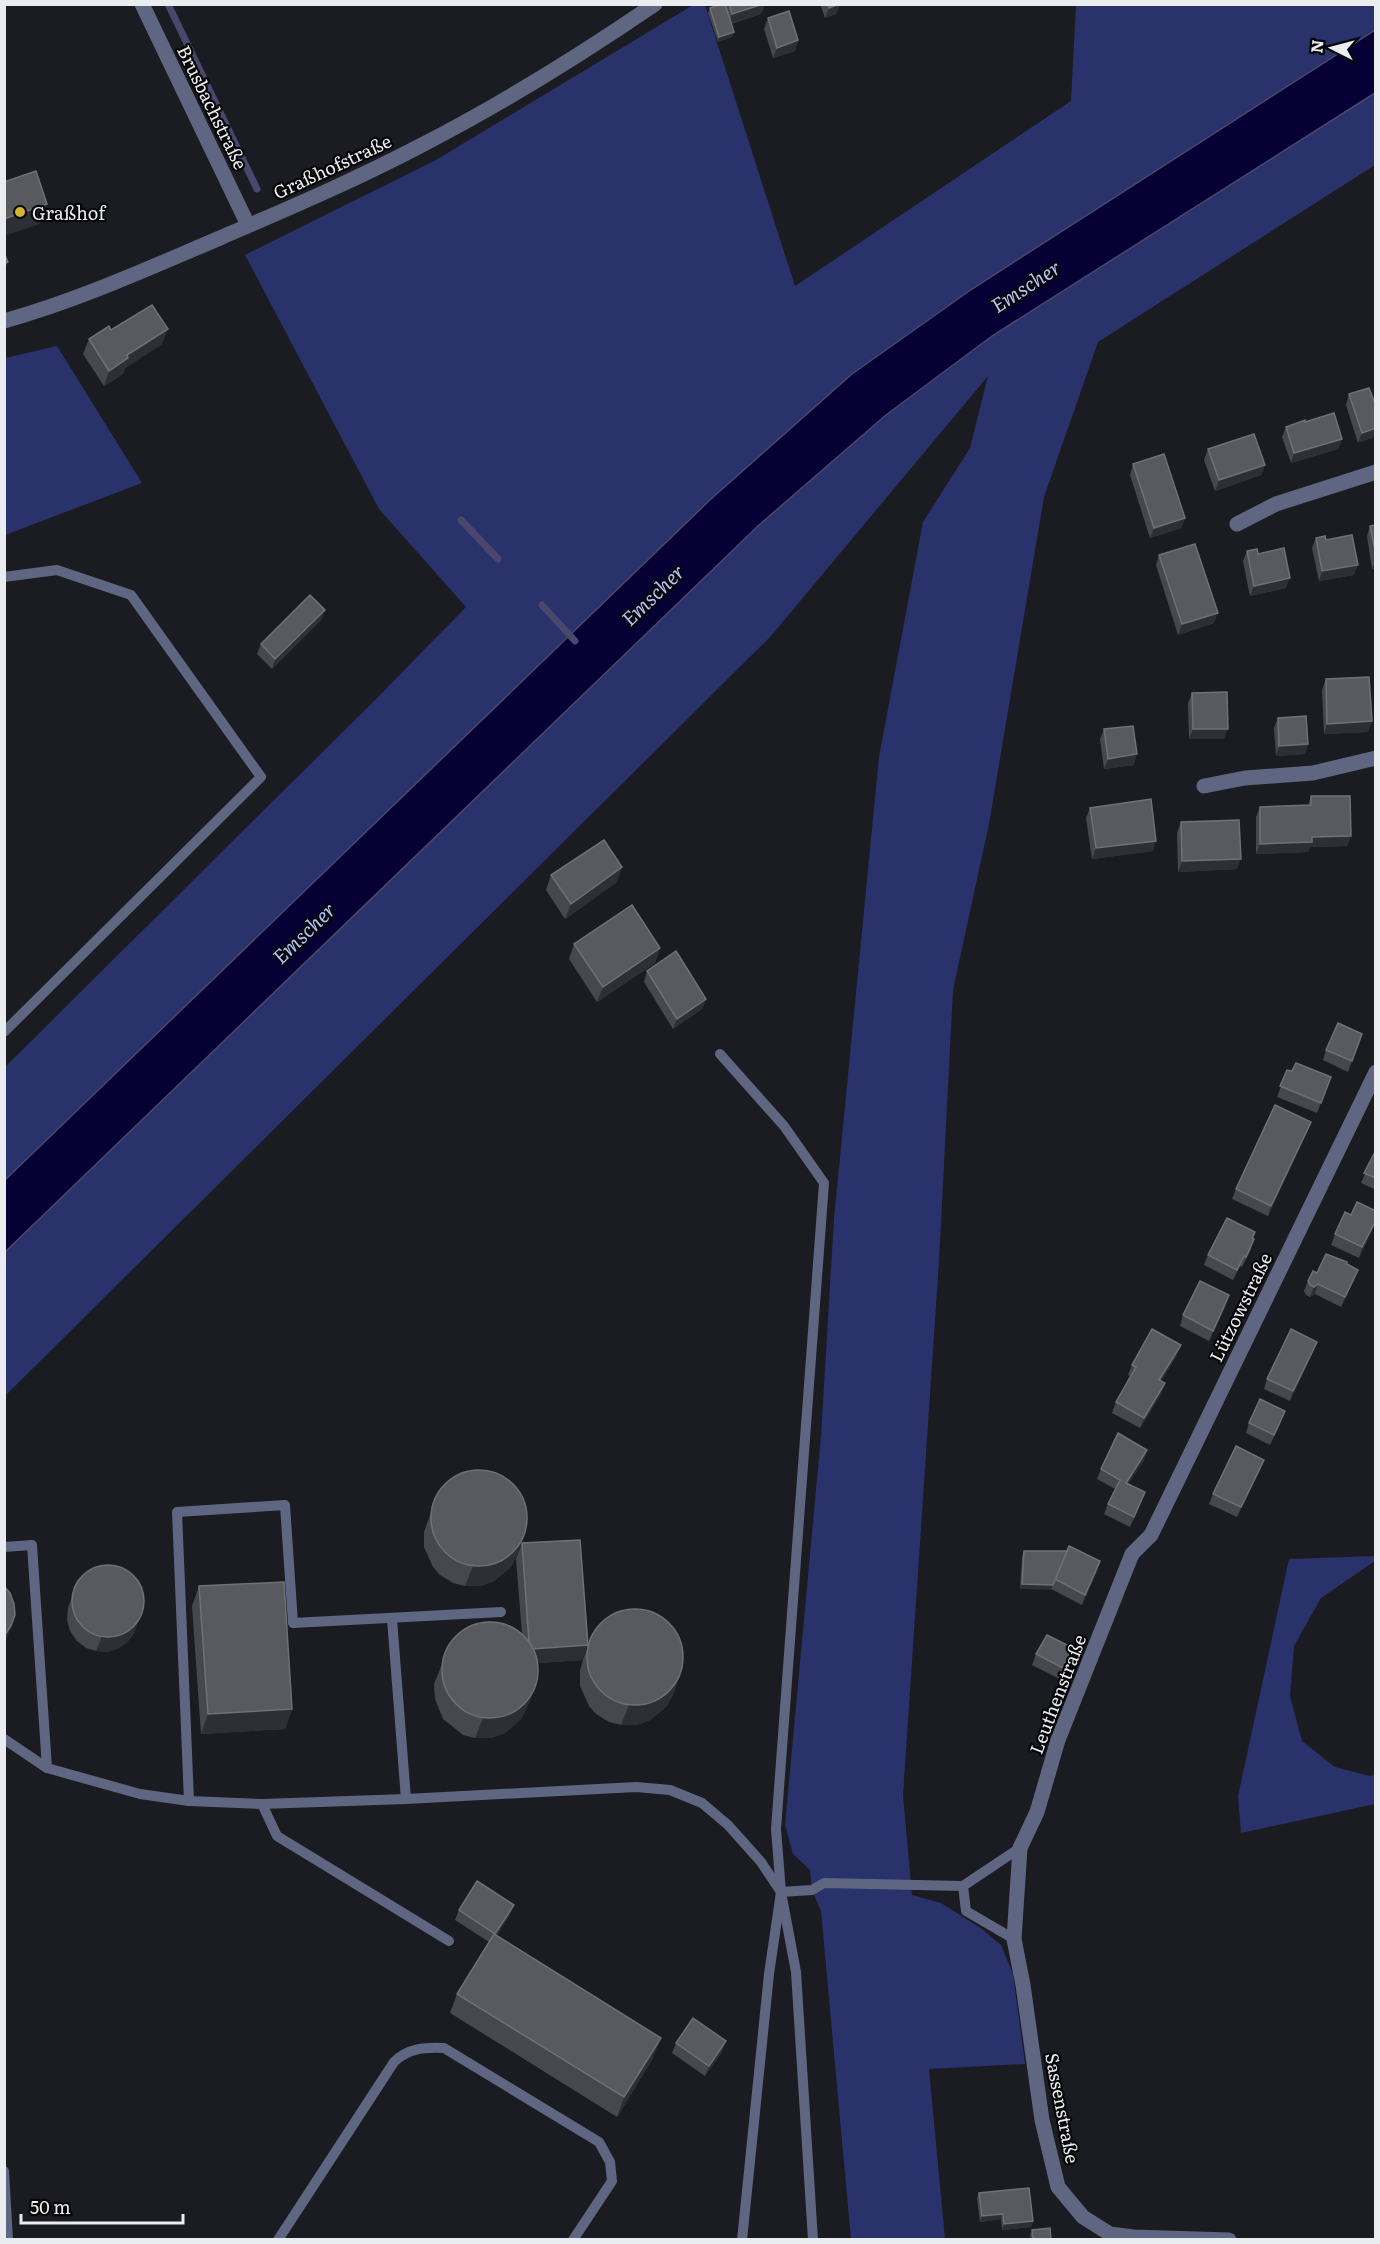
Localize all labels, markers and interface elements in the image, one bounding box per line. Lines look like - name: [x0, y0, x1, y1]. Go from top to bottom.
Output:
- north arrow: [1302, 18, 1362, 78]
- text: N: [1303, 38, 1329, 54]
- street label: Brusbachstraße: [171, 40, 255, 174]
- street label: Graßhofstraße: [268, 127, 396, 205]
- place label: Graßhof: [32, 199, 107, 226]
- marker: Graßhof: [13, 205, 27, 219]
- water label: Emscher: [984, 251, 1066, 319]
- water label: Emscher: [614, 556, 690, 632]
- water label: Emscher: [265, 894, 341, 970]
- street label: Lützowstraße: [1202, 1248, 1278, 1366]
- street label: Leuthenstraße: [1022, 1630, 1092, 1758]
- street label: Sassenstraße: [1039, 2051, 1087, 2165]
- scale bar: [21, 2187, 183, 2225]
- text: 50 m: [30, 2193, 71, 2220]

